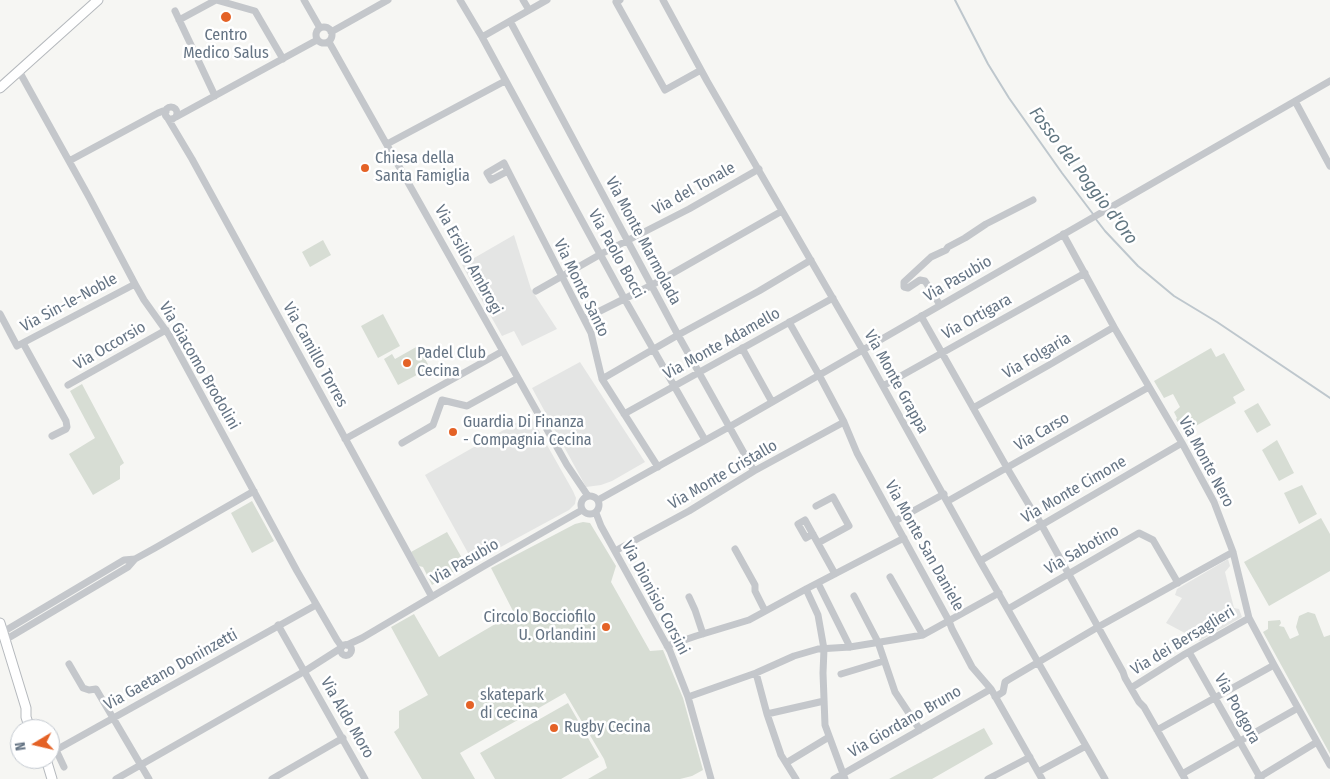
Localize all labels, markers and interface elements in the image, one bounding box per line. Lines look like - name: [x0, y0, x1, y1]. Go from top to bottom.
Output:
- marker: Centro Medico Salus: [219, 10, 233, 24]
- place label: Centro Medico Salus: [183, 26, 269, 64]
- water label: Fosso del Poggio d'Oro: [1024, 103, 1142, 249]
- place label: Chiesa della Santa Famiglia: [375, 149, 470, 187]
- street label: Via del Tonale: [649, 158, 739, 220]
- marker: Chiesa della Santa Famiglia: [359, 162, 371, 174]
- street label: Via Monte Marmolada: [601, 174, 685, 308]
- street label: Via Ersilio Ambrogi: [430, 202, 506, 318]
- street label: Via Paolo Bocci: [584, 206, 648, 302]
- street label: Via Monte Santo: [549, 236, 613, 340]
- street label: Via Pasubio: [921, 252, 995, 306]
- street label: Via Sin-le-Noble: [17, 269, 121, 337]
- street label: Via Ortigara: [939, 290, 1015, 344]
- street label: Via Giacomo Brodolini: [155, 299, 243, 433]
- street label: Via Camillo Torres: [278, 299, 352, 411]
- street label: Via Monte Adamello: [660, 304, 784, 384]
- street label: Via Occorsio: [71, 318, 149, 374]
- street label: Via Monte Grappa: [860, 327, 932, 437]
- street label: Via Folgaria: [1000, 329, 1074, 383]
- place label: Padel Club Cecina: [417, 344, 486, 382]
- marker: Padel Club Cecina: [401, 357, 413, 369]
- street label: Via Carso: [1011, 409, 1073, 455]
- place label: Guardia Di Finanza - Compagnia Cecina: [463, 413, 592, 451]
- street label: Via Monte Nero: [1174, 413, 1238, 511]
- marker: Guardia Di Finanza - Compagnia Cecina: [447, 426, 459, 438]
- street label: Via Monte Cristallo: [665, 436, 781, 514]
- street label: Via Monte Cimone: [1018, 452, 1130, 528]
- street label: Via Monte San Daniele: [880, 477, 968, 615]
- street label: Via Sabotino: [1041, 521, 1123, 579]
- street label: Via Pasubio: [428, 535, 502, 589]
- street label: Via Dionisio Corsini: [617, 538, 693, 658]
- street label: Via dei Bersaglieri: [1128, 602, 1238, 680]
- place label: Circolo Bocciofilo U. Orlandini: [483, 608, 596, 646]
- marker: Circolo Bocciofilo U. Orlandini: [600, 621, 612, 633]
- street label: Via Gaetano Doninzetti: [101, 625, 241, 715]
- street label: Via Podgora: [1210, 671, 1264, 747]
- street label: Via Aldo Moro: [316, 674, 378, 762]
- street label: Via Giordano Bruno: [845, 682, 965, 762]
- place label: skatepark di cecina: [480, 686, 544, 724]
- marker: skatepark di cecina: [464, 699, 476, 711]
- place label: Rugby Cecina: [564, 718, 651, 738]
- north arrow: [10, 719, 60, 769]
- marker: Rugby Cecina: [548, 722, 560, 734]
- text: N: [12, 741, 30, 752]

